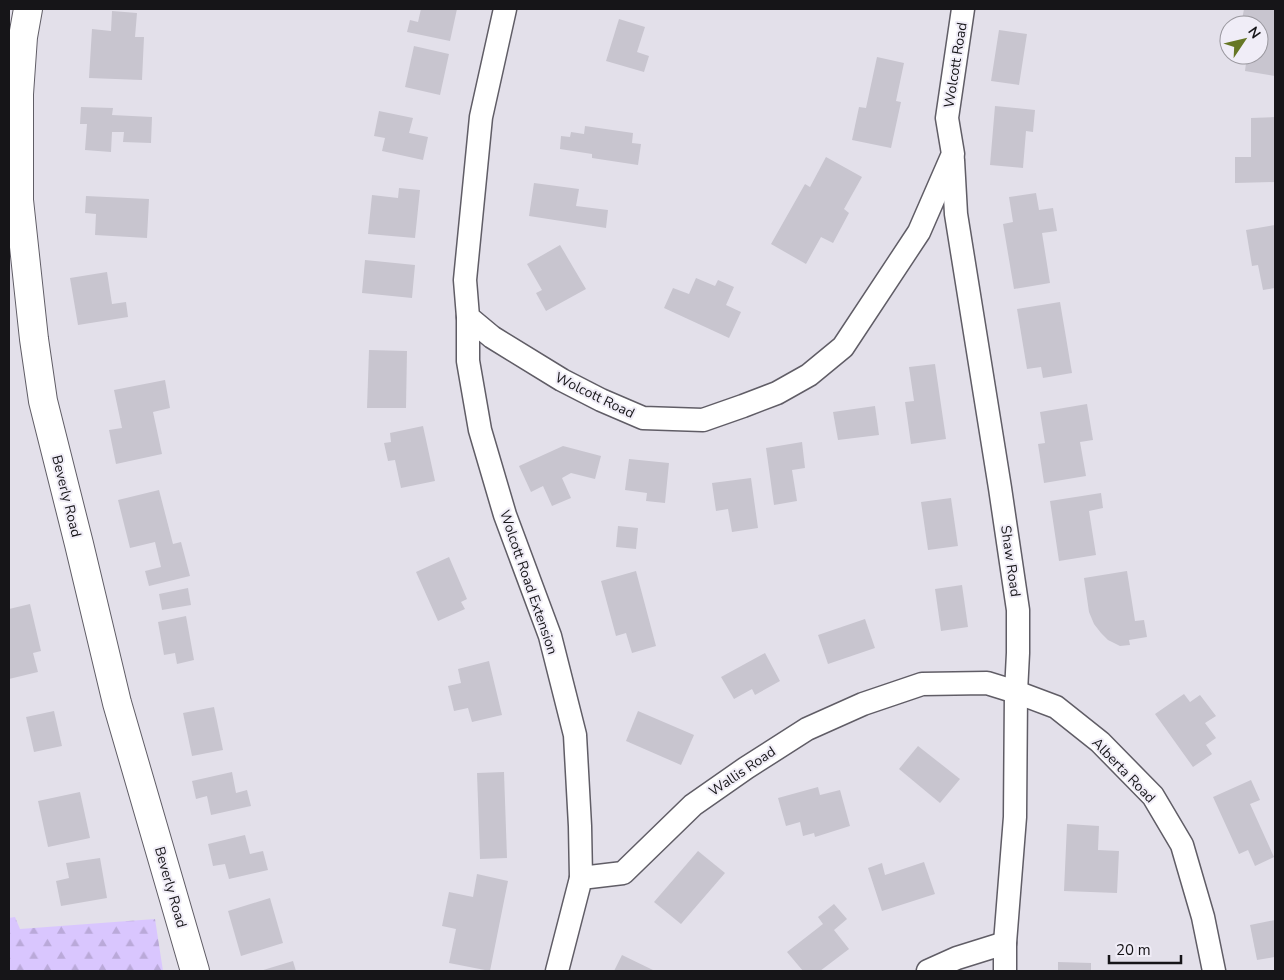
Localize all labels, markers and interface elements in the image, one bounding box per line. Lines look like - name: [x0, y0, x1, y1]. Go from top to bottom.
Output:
- north arrow: [1219, 15, 1269, 65]
- street label: Wolcott Road: [939, 21, 972, 109]
- text: N: [1243, 23, 1265, 43]
- street label: Wolcott Road: [552, 368, 638, 423]
- street label: Beverly Road: [47, 453, 86, 539]
- street label: Wolcott Road Extension: [495, 508, 562, 657]
- street label: Shaw Road: [996, 524, 1025, 598]
- street label: Alberta Road: [1088, 734, 1160, 807]
- street label: Wallis Road: [705, 742, 779, 801]
- street label: Beverly Road: [150, 844, 191, 930]
- scale bar: [1109, 932, 1182, 964]
- text: 20 m: [1116, 940, 1151, 960]

